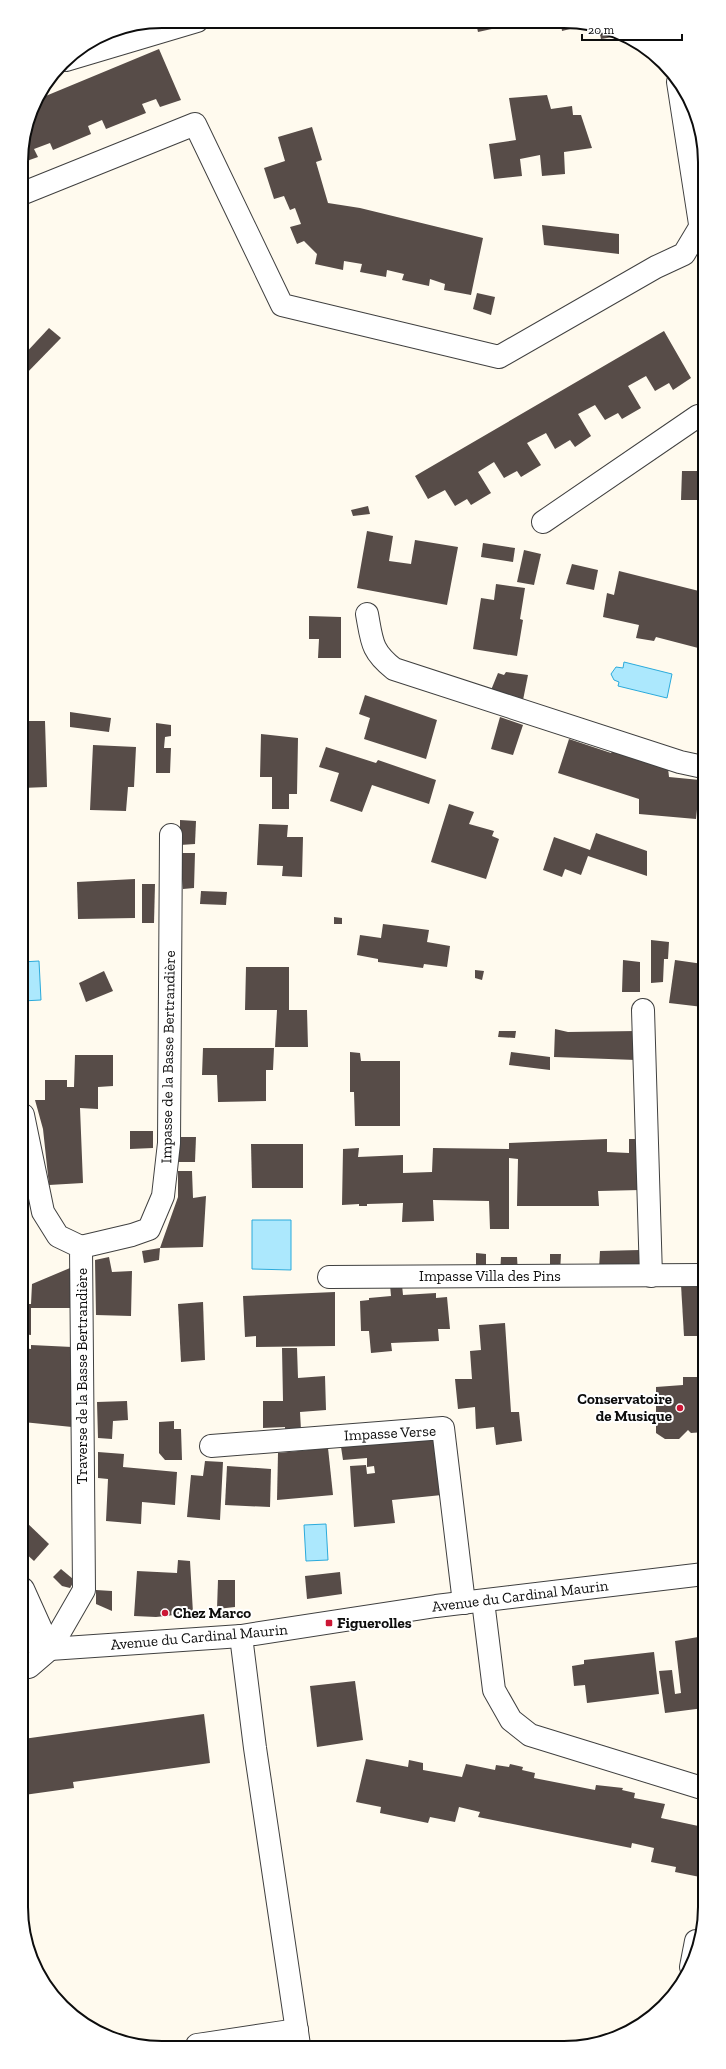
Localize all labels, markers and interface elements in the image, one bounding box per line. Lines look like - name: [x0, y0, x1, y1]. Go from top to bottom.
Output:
- scale bar: [582, 16, 682, 42]
- text: 20 m: [588, 23, 615, 37]
- street label: Impasse de la Basse Bertrandière: [157, 950, 179, 1164]
- street label: Impasse Villa des Pins: [419, 1267, 561, 1285]
- street label: Traverse de la Basse Bertrandière: [73, 1268, 91, 1484]
- place label: Conservatoire de Musique: [577, 1390, 672, 1425]
- marker: Conservatoire de Musique: [675, 1403, 685, 1413]
- street label: Impasse Verse: [344, 1422, 436, 1444]
- street label: Avenue du Cardinal Maurin: [431, 1576, 610, 1616]
- place label: Chez Marco: [173, 1604, 251, 1622]
- marker: Chez Marco: [160, 1608, 170, 1618]
- place label: Figuerolles: [337, 1614, 412, 1632]
- marker: Figuerolles: [324, 1618, 334, 1628]
- street label: Avenue du Cardinal Maurin: [110, 1620, 289, 1654]

